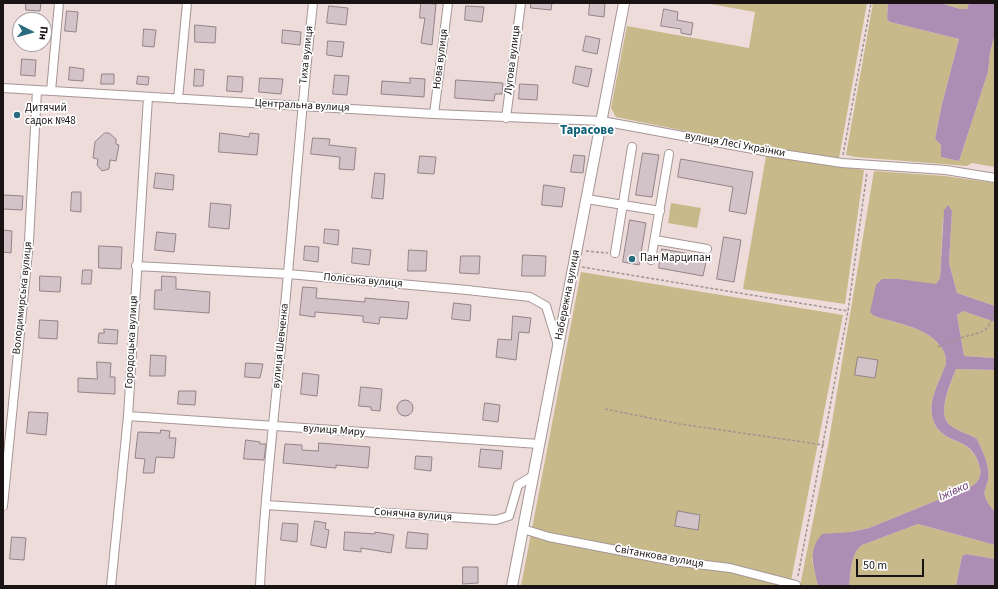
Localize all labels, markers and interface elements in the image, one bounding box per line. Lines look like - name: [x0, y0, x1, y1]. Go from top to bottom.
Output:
- north arrow: [12, 12, 52, 52]
- street label: Тиха вулиця: [297, 25, 317, 85]
- street label: Лугова вулиця: [502, 25, 524, 95]
- text: Пн: [35, 26, 52, 41]
- street label: Нова вулиця: [431, 28, 451, 90]
- street label: Центральна вулиця: [254, 97, 350, 115]
- place label: Дитячий садок №48: [25, 102, 76, 128]
- marker: Дитячий садок №48: [12, 110, 22, 120]
- district label: Тарасове: [560, 123, 614, 139]
- street label: вулиця Лесі Українки: [684, 130, 786, 160]
- street label: Володимирська вулиця: [11, 241, 35, 355]
- street label: Набережна вулиця: [553, 249, 583, 341]
- place label: Пан Марципан: [640, 252, 711, 266]
- marker: Пан Марципан: [627, 254, 637, 264]
- street label: Поліська вулиця: [323, 271, 403, 291]
- street label: Городоцька вулиця: [123, 295, 141, 389]
- street label: вулиця Шевченка: [270, 303, 292, 389]
- street label: вулиця Миру: [303, 422, 365, 440]
- water label: Іжівка: [937, 479, 971, 505]
- street label: Сонячна вулиця: [374, 506, 452, 524]
- street label: Світанкова вулиця: [613, 543, 705, 571]
- scale bar: [858, 551, 926, 577]
- text: 50 m: [863, 557, 887, 574]

